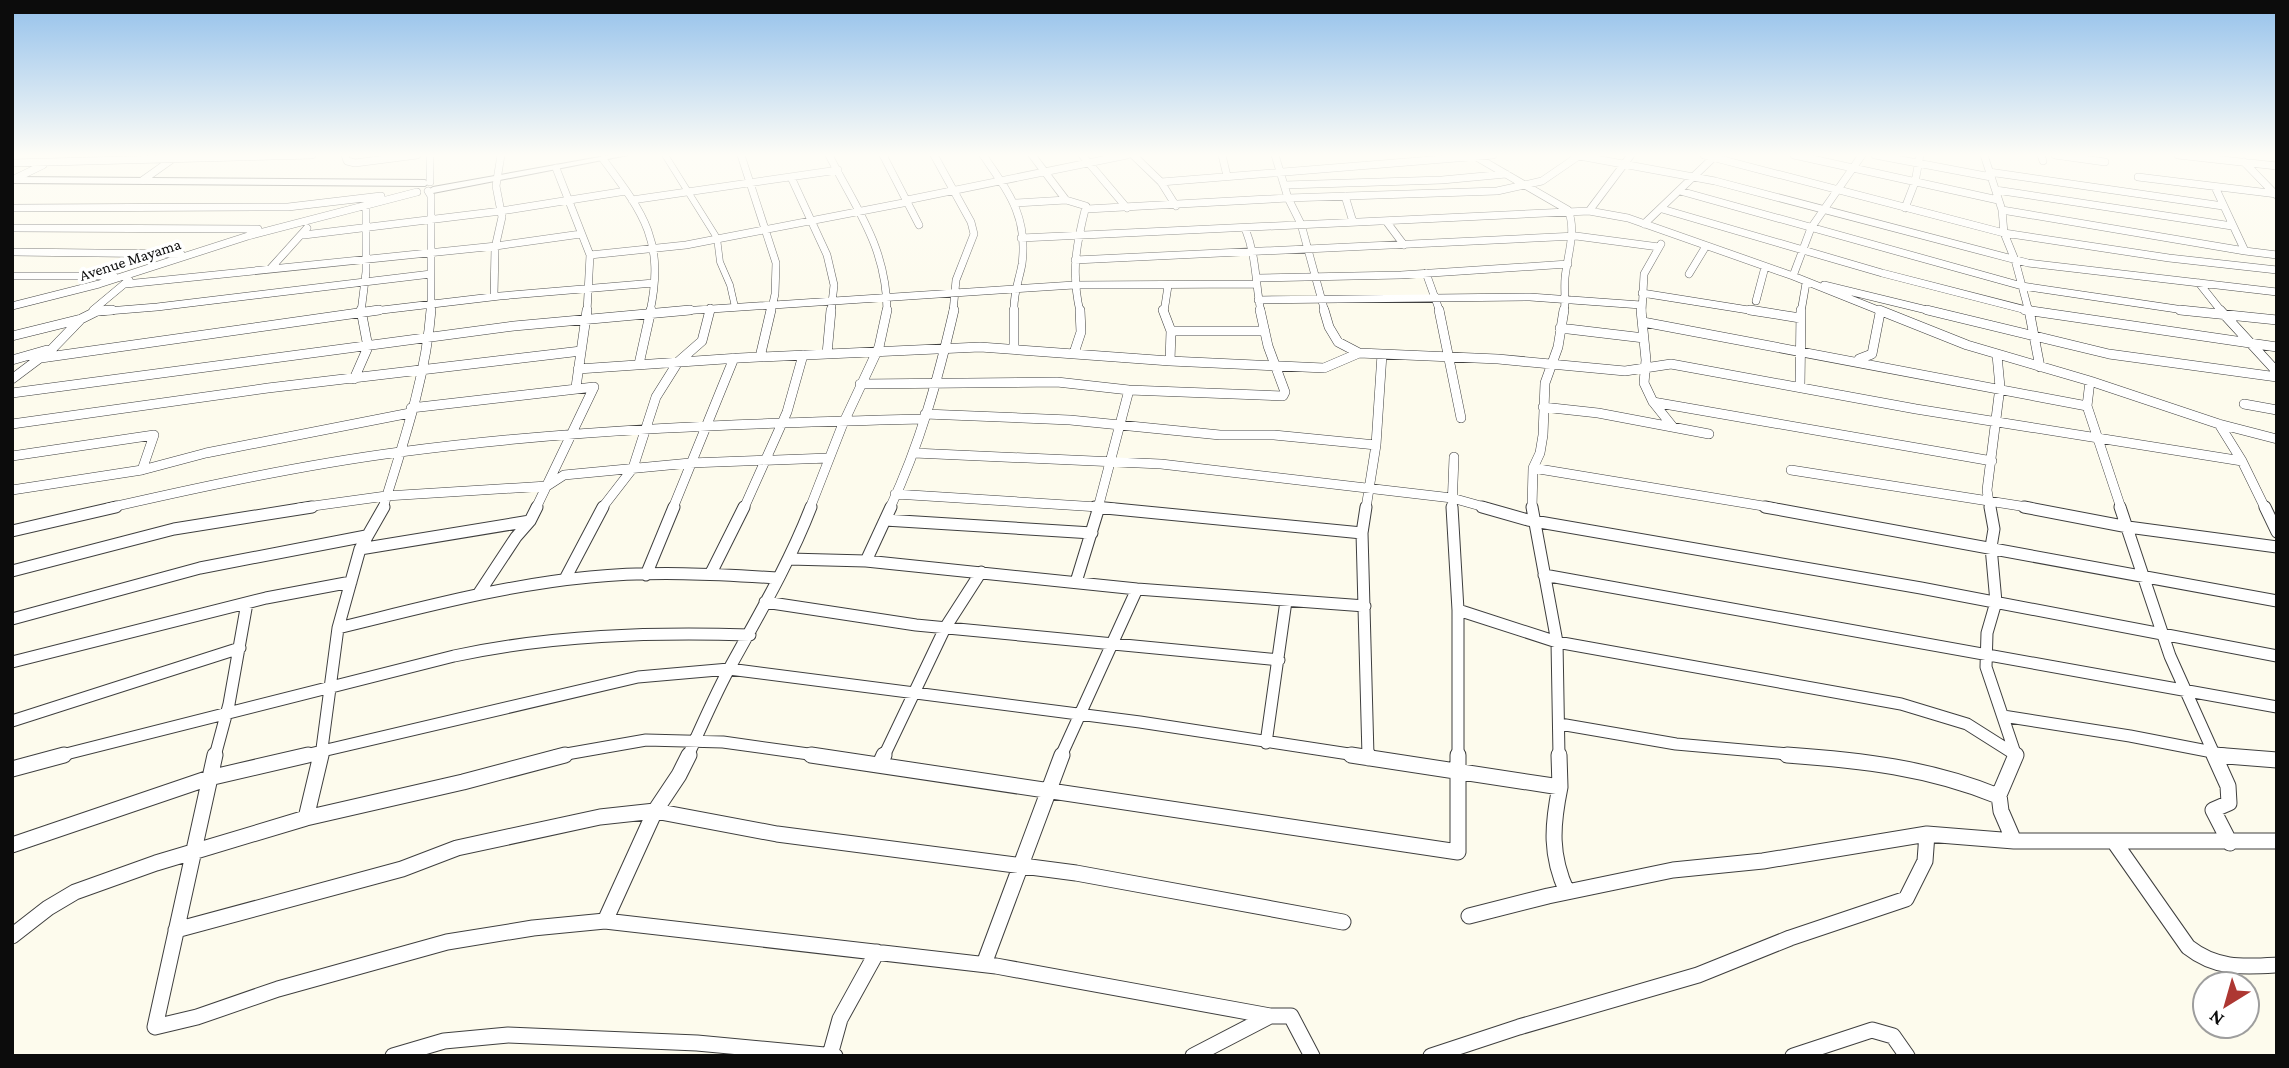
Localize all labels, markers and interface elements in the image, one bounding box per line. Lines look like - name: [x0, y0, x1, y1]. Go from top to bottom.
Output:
- street label: Avenue Mayama: [77, 235, 184, 285]
- north arrow: [2191, 970, 2261, 1040]
- text: N: [2205, 1006, 2228, 1030]

